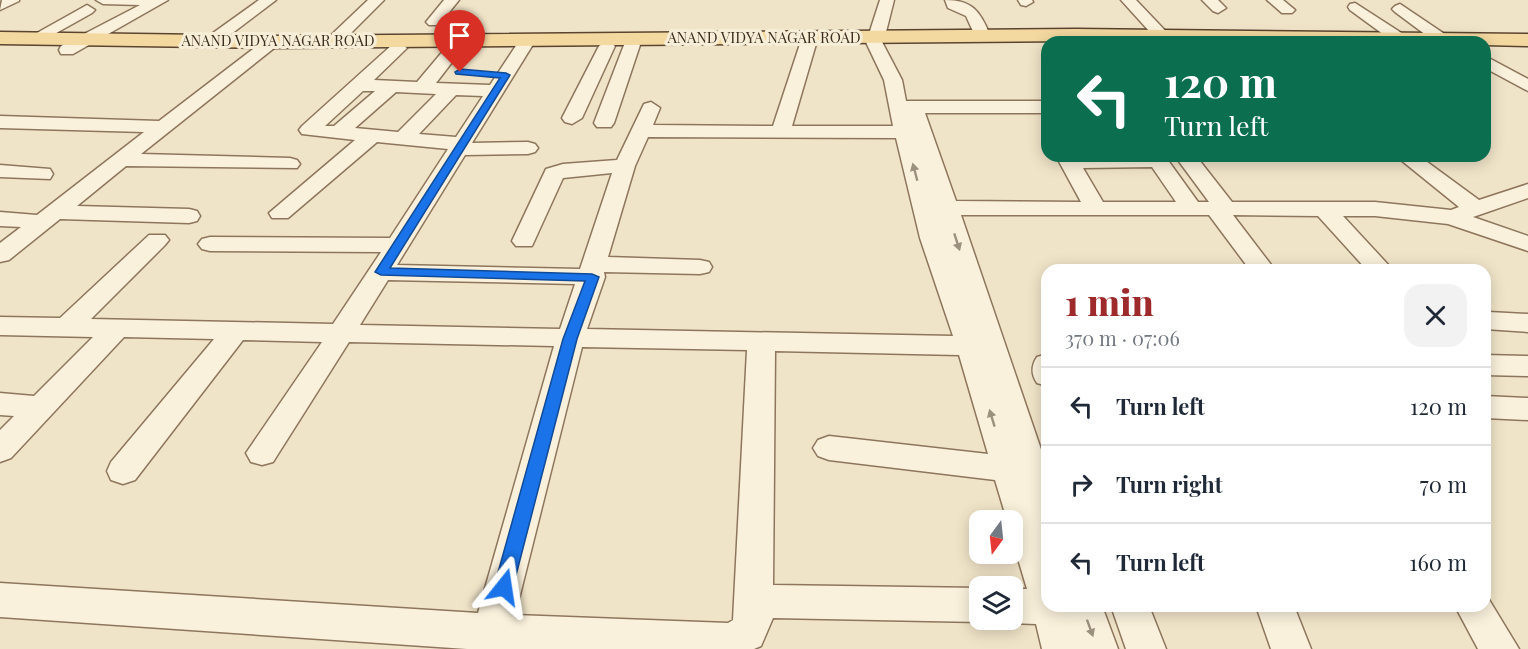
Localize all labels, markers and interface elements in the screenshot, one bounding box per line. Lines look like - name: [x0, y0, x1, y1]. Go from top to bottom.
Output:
- pin: [434, 10, 485, 72]
- icon: arrive: [443, 19, 476, 52]
- street label: ANAND VIDYA NAGAR ROAD: [666, 27, 861, 47]
- street label: ANAND VIDYA NAGAR ROAD: [180, 30, 375, 50]
- text: 120 m: [1164, 53, 1277, 109]
- icon: left: [1065, 60, 1143, 138]
- text: Turn left: [1164, 107, 1268, 143]
- one-way arrow: [909, 163, 919, 181]
- one-way arrow: [953, 233, 962, 251]
- text: 1 min: [1065, 277, 1154, 325]
- button: close: [1404, 284, 1467, 347]
- text: 370 m · 07:06: [1065, 324, 1180, 351]
- icon: left: [1065, 390, 1098, 423]
- text: Turn left: [1116, 391, 1205, 421]
- text: 120 m: [1410, 391, 1467, 421]
- one-way arrow: [987, 409, 996, 427]
- icon: right: [1065, 468, 1098, 501]
- text: Turn right: [1116, 469, 1222, 499]
- text: 70 m: [1420, 469, 1467, 499]
- north arrow: [969, 510, 1023, 564]
- map controls: [969, 510, 1023, 630]
- icon: left: [1065, 546, 1098, 579]
- text: Turn left: [1116, 547, 1205, 577]
- text: 160 m: [1409, 547, 1467, 577]
- position arrow: [472, 555, 536, 619]
- button: layers: [969, 576, 1023, 630]
- one-way arrow: [1086, 619, 1096, 637]

